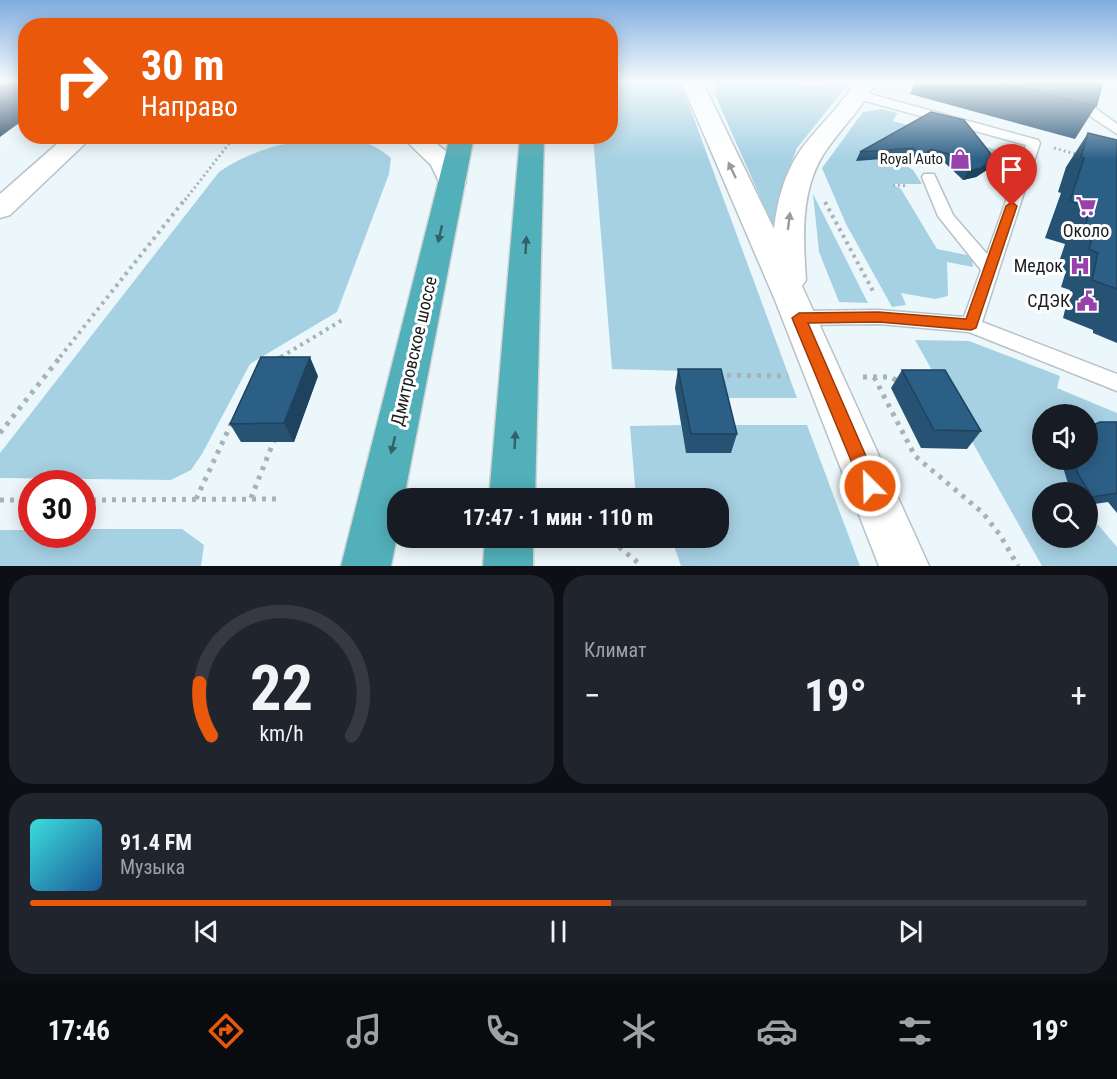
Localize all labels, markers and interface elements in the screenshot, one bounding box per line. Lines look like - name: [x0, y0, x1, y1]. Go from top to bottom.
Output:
- text: 30 m: [141, 41, 224, 90]
- icon: right: [42, 42, 120, 120]
- text: Направо: [141, 91, 238, 123]
- pin: [986, 144, 1037, 206]
- shop icon: Royal Auto: [948, 147, 972, 171]
- place label: Royal Auto: [880, 150, 943, 168]
- icon: arrive: [995, 153, 1028, 186]
- one-way arrow: [728, 162, 737, 179]
- supermarket icon: Около: [1074, 194, 1098, 218]
- one-way arrow: [784, 211, 794, 230]
- place label: Около: [1063, 220, 1109, 241]
- one-way arrow: [434, 225, 444, 244]
- one-way arrow: [522, 235, 531, 254]
- hospital icon: Медок: [1068, 254, 1092, 278]
- place label: Медок: [1014, 255, 1063, 276]
- street label: Дмитровское шоссе: [386, 274, 441, 428]
- public building icon: СДЭК: [1075, 289, 1099, 313]
- place label: СДЭК: [1027, 290, 1070, 311]
- map controls: [1032, 404, 1098, 548]
- button: sound: [1032, 404, 1098, 470]
- one-way arrow: [510, 430, 520, 449]
- one-way arrow: [388, 436, 397, 455]
- position arrow: [838, 454, 902, 518]
- speed limit sign: 30: [18, 470, 96, 548]
- button: search: [1032, 482, 1098, 548]
- text: 17:47 · 1 мин · 110 m: [463, 505, 653, 530]
- text: Климат: [584, 638, 646, 662]
- text: 22: [250, 652, 313, 725]
- text: 19°: [804, 669, 867, 722]
- text: −: [584, 676, 601, 715]
- text: +: [1071, 676, 1087, 715]
- text: km/h: [259, 722, 304, 747]
- text: 91.4 FM: [120, 830, 192, 855]
- text: Музыка: [120, 855, 185, 879]
- icon: previous: [190, 915, 223, 948]
- icon: pause: [542, 915, 575, 948]
- icon: next: [894, 915, 927, 948]
- icon: directions: [205, 1010, 247, 1052]
- icon: music: [343, 1010, 385, 1052]
- icon: phone: [481, 1010, 523, 1052]
- icon: climate: [618, 1010, 660, 1052]
- icon: car: [756, 1010, 798, 1052]
- icon: filters: [894, 1010, 936, 1052]
- text: 17:46: [48, 1015, 110, 1047]
- text: 19°: [1031, 1015, 1069, 1047]

